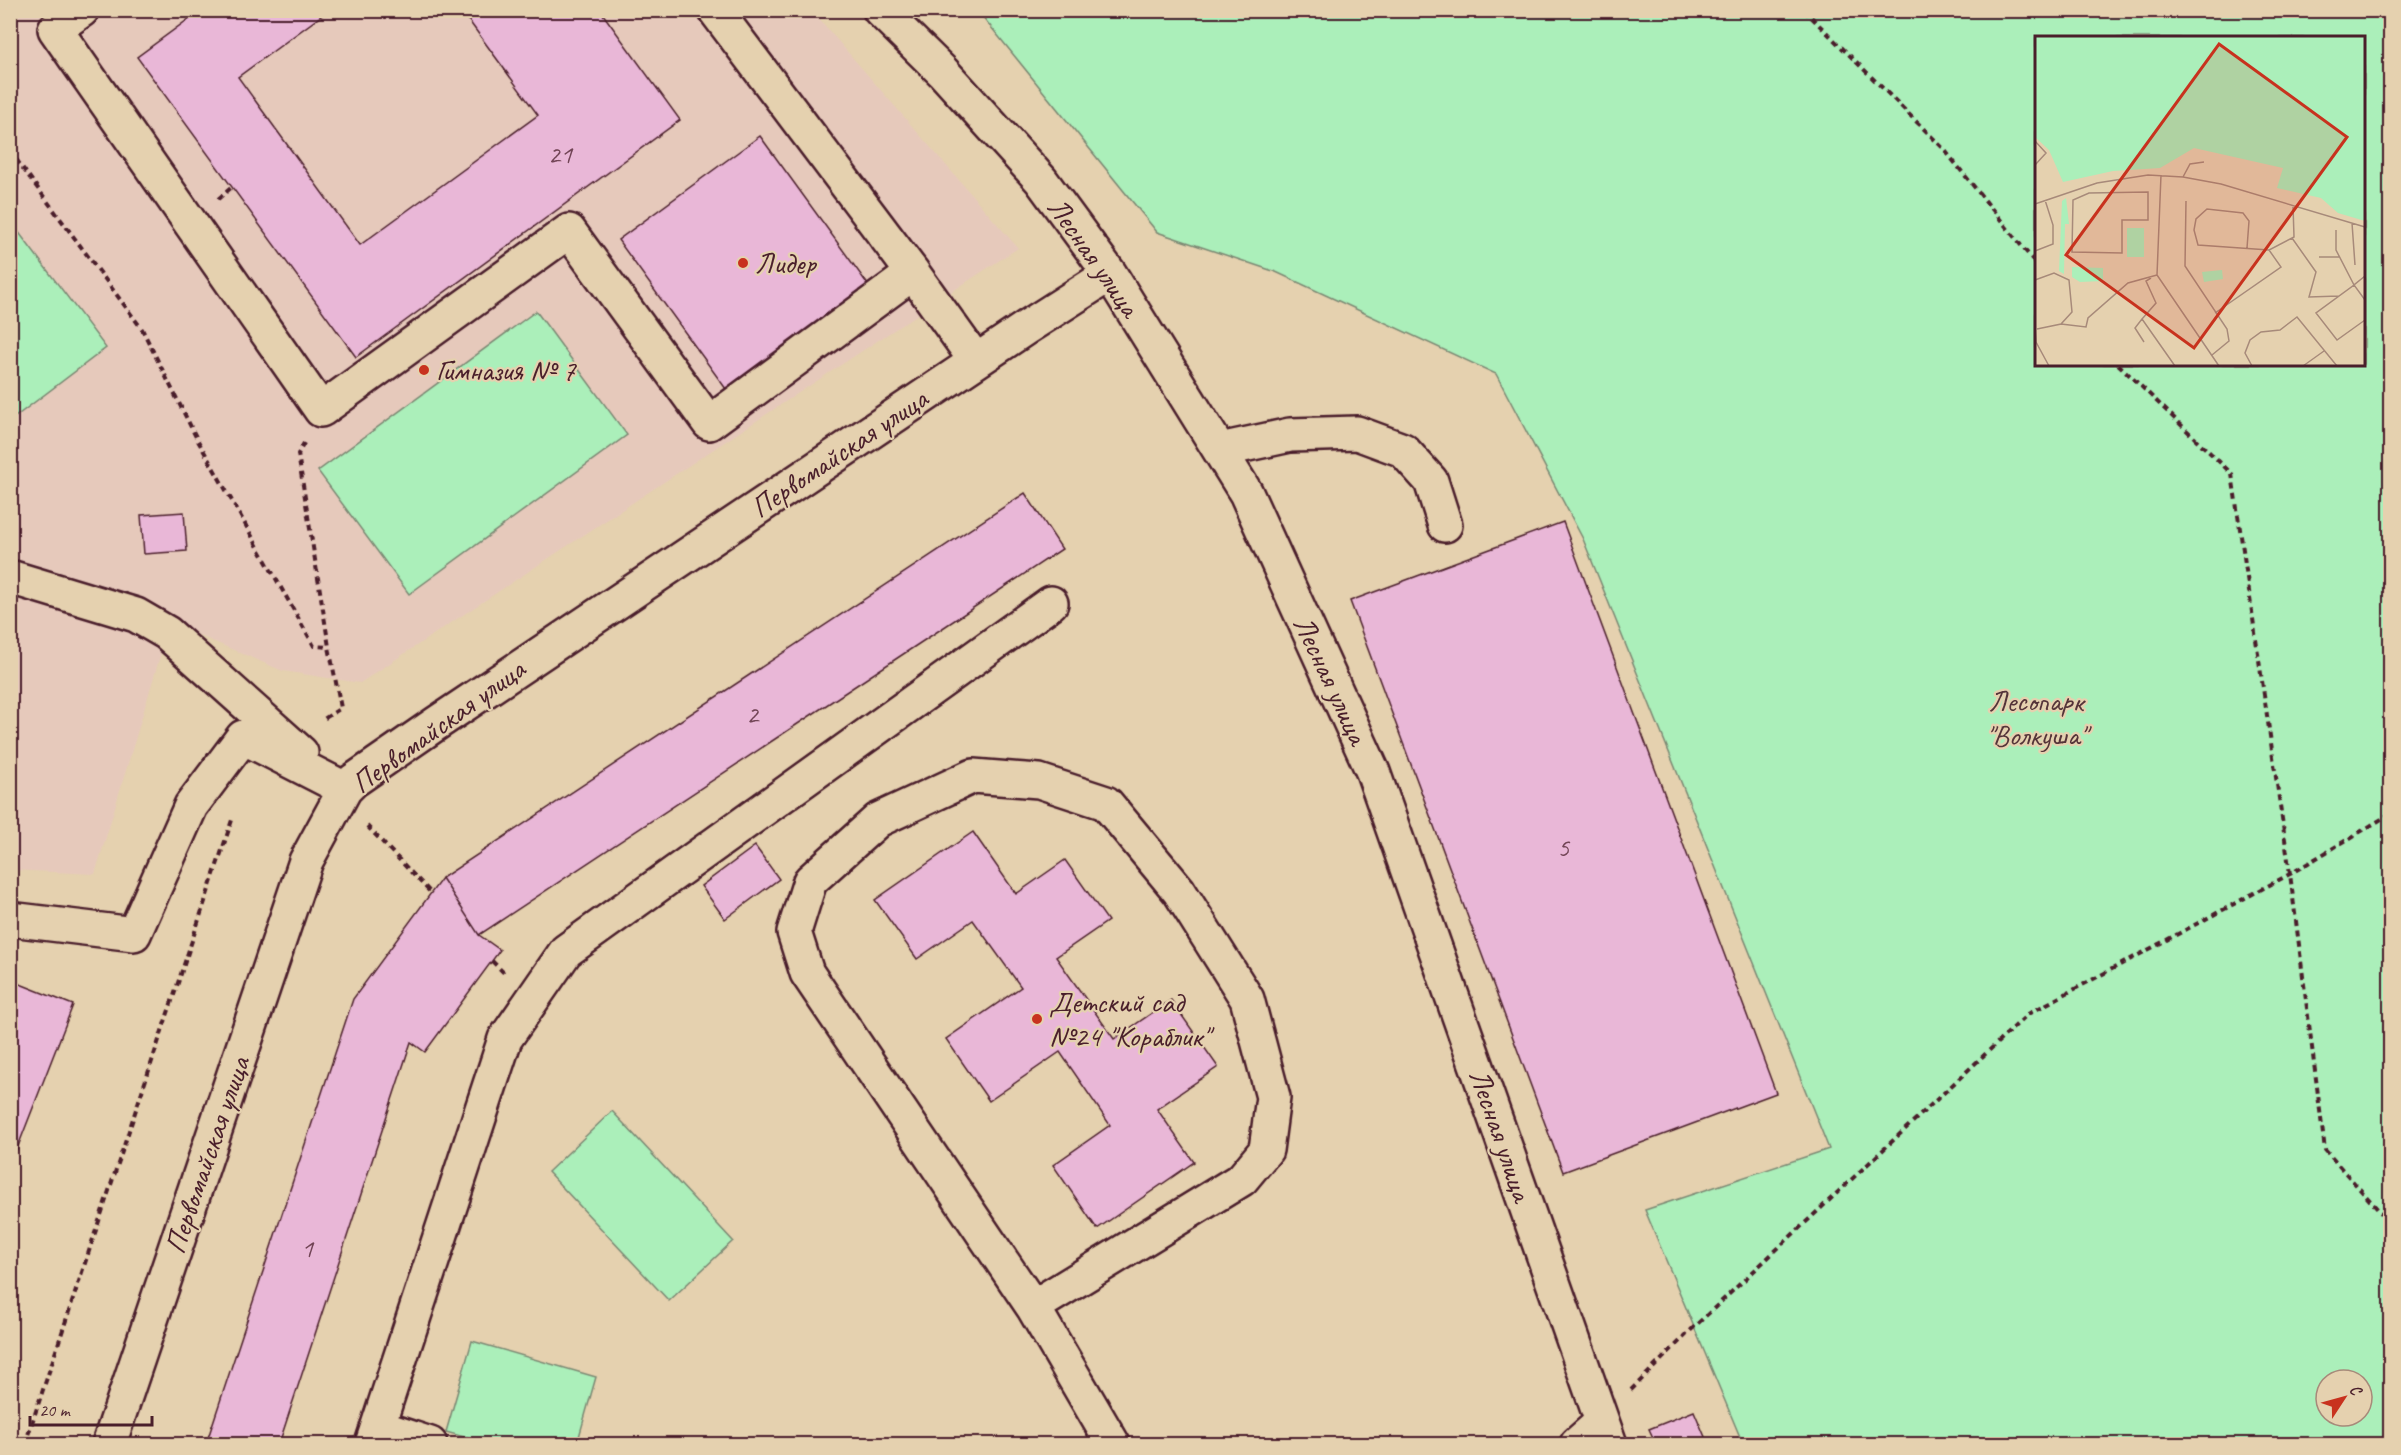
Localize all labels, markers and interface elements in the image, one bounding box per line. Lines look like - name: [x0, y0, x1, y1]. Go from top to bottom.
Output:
- inset map: [2035, 36, 2365, 366]
- house number: 21: [548, 137, 574, 171]
- street label: Лесная улица: [1039, 190, 1150, 326]
- place label: Лидер: [755, 244, 817, 282]
- marker: Лидер: [736, 256, 750, 270]
- place label: Гимназия № 7: [436, 351, 577, 389]
- marker: Гимназия № 7: [417, 363, 431, 377]
- street label: Первомайская улица: [743, 379, 937, 526]
- street label: Лесная улица: [1285, 610, 1378, 753]
- street label: Первомайская улица: [344, 649, 534, 802]
- park label: Лесопарк "Волкуша": [1986, 682, 2092, 754]
- house number: 2: [746, 697, 760, 731]
- house number: 5: [1557, 830, 1571, 864]
- place label: Детский сад №24 "Кораблик": [1049, 983, 1215, 1055]
- marker: Детский сад №24 "Кораблик": [1030, 1012, 1044, 1026]
- street label: Первомайская улица: [156, 1050, 259, 1258]
- street label: Лесная улица: [1461, 1064, 1542, 1209]
- house number: 1: [301, 1231, 315, 1265]
- north arrow: [2314, 1368, 2374, 1428]
- text: С: [2345, 1381, 2367, 1401]
- scale bar: [30, 1389, 152, 1427]
- text: 20 m: [39, 1399, 72, 1421]

